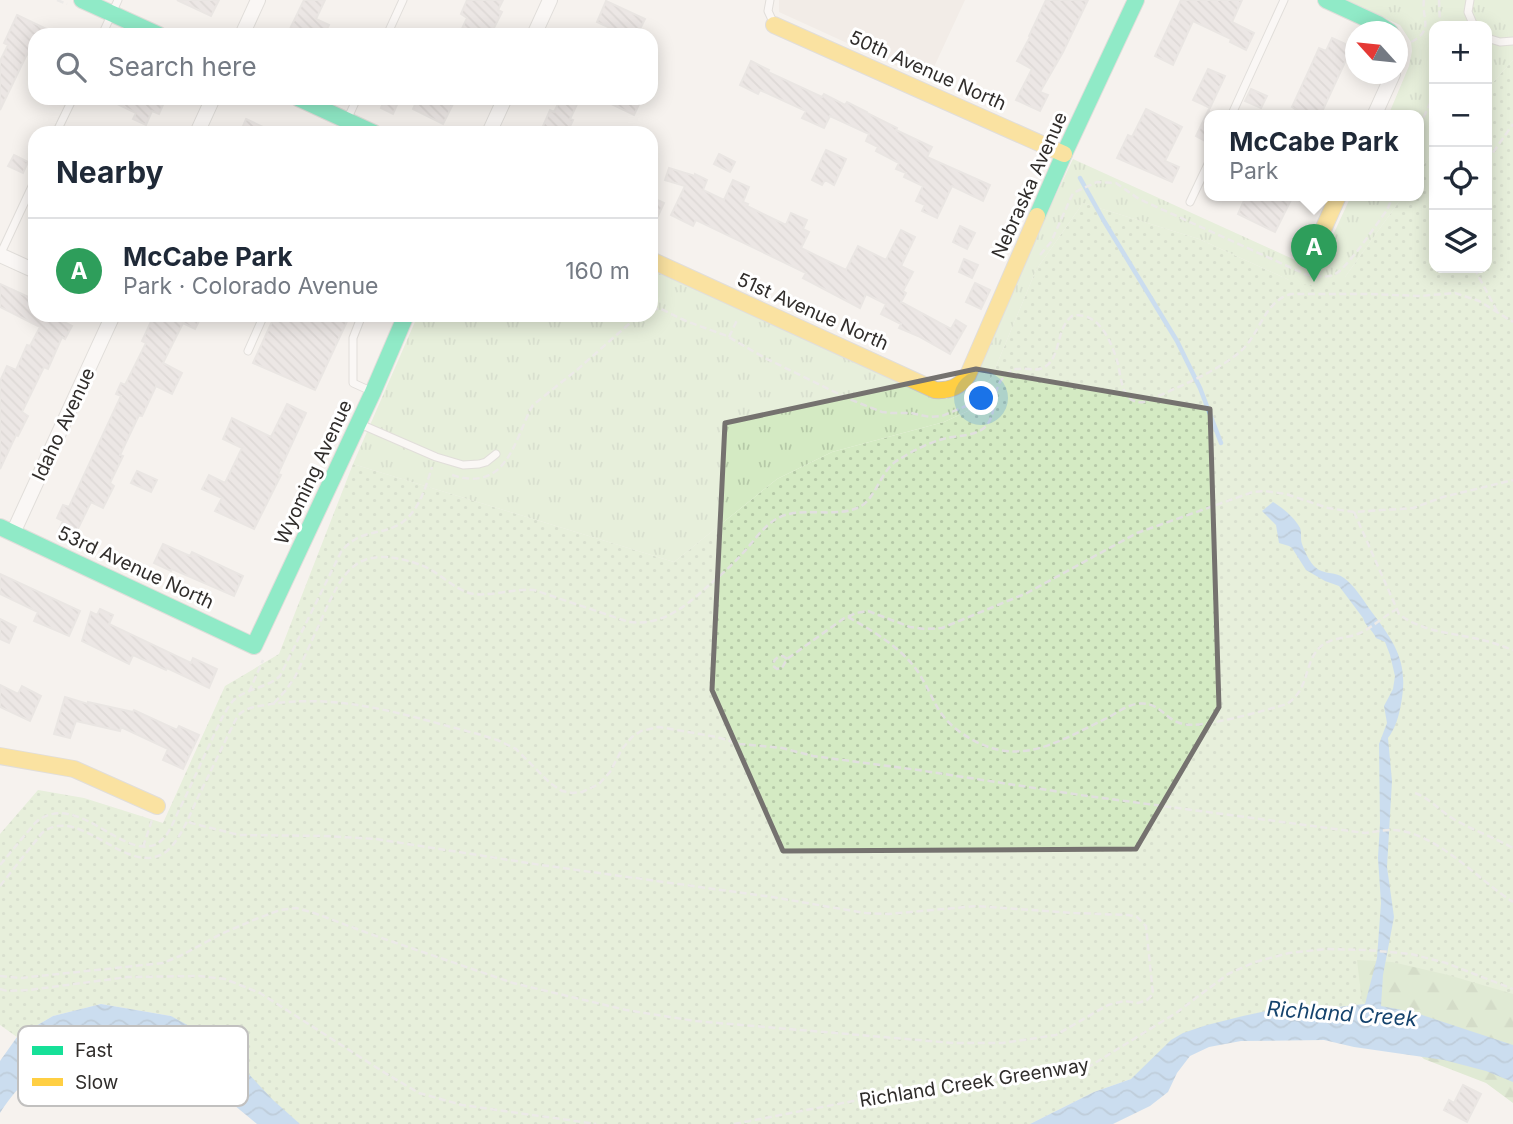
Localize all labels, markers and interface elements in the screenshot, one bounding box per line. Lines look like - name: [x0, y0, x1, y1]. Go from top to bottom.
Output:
- north arrow: [1345, 21, 1408, 84]
- map controls: [1429, 21, 1492, 273]
- button: +: [1429, 21, 1492, 84]
- street label: 50th Avenue North: [846, 26, 1010, 115]
- search box: [28, 28, 658, 105]
- icon: search: [52, 48, 90, 86]
- text: Search here: [108, 51, 257, 82]
- button: −: [1429, 84, 1492, 147]
- street label: Nebraska Avenue: [987, 108, 1072, 262]
- popup: [1204, 110, 1424, 201]
- text: McCabe Park: [1229, 126, 1399, 157]
- button: locate: [1429, 147, 1492, 210]
- text: Nearby: [56, 154, 164, 190]
- text: Park: [1229, 157, 1278, 185]
- button: layers: [1429, 210, 1492, 273]
- pin: A: [1291, 224, 1337, 282]
- text: McCabe Park: [123, 241, 293, 272]
- text: A: [70, 257, 88, 285]
- text: 160 m: [565, 257, 630, 285]
- street label: 51st Avenue North: [733, 268, 892, 355]
- text: Park · Colorado Avenue: [123, 272, 378, 300]
- street label: Idaho Avenue: [27, 364, 100, 484]
- your location: [964, 381, 998, 415]
- street label: Wyoming Avenue: [270, 396, 357, 548]
- street label: 53rd Avenue North: [54, 521, 218, 614]
- water label: Richland Creek: [1266, 996, 1419, 1031]
- legend: [18, 1026, 248, 1106]
- text: Fast: [75, 1039, 113, 1062]
- street label: Richland Creek Greenway: [858, 1053, 1091, 1112]
- text: Slow: [75, 1071, 118, 1094]

